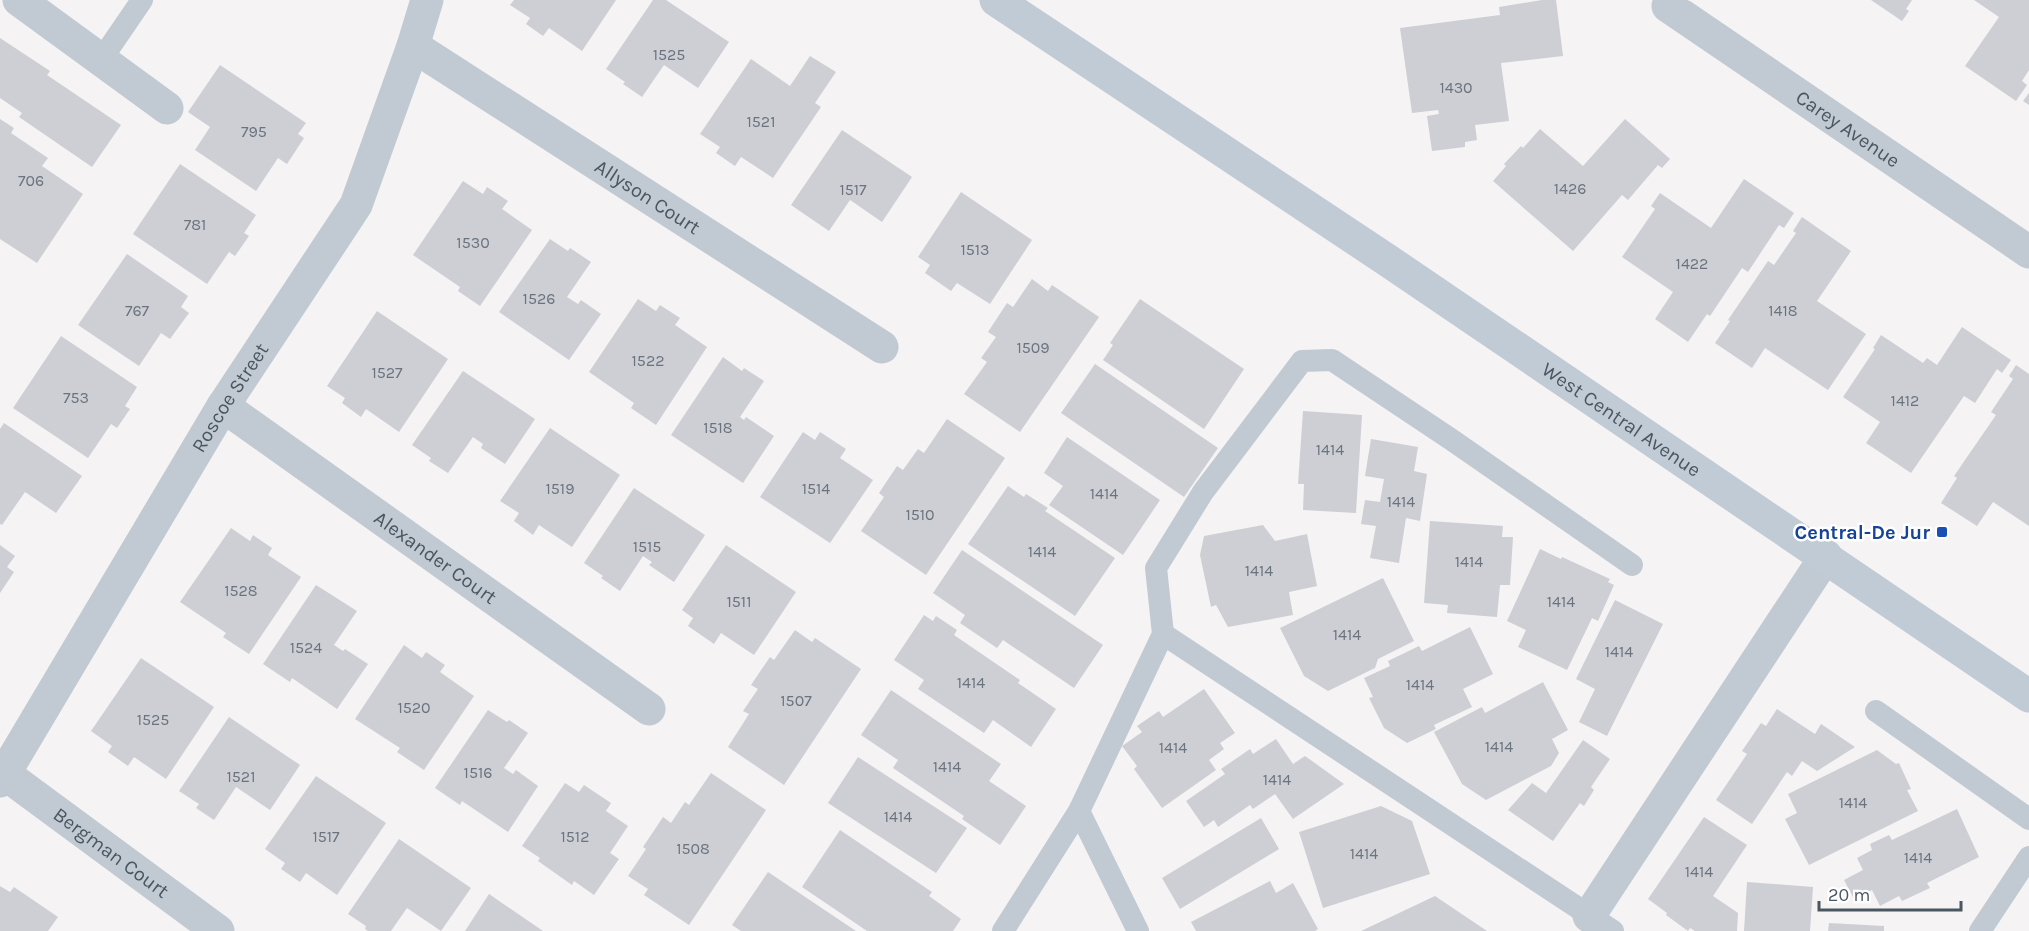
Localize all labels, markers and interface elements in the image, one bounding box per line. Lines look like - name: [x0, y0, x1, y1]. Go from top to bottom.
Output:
- house number: 1525: [653, 45, 685, 64]
- house number: 1430: [1439, 78, 1473, 97]
- street label: Carey Avenue: [1791, 86, 1904, 173]
- house number: 1521: [747, 112, 775, 131]
- house number: 795: [241, 122, 267, 141]
- street label: Allyson Court: [591, 155, 705, 240]
- house number: 706: [18, 171, 44, 190]
- house number: 1426: [1554, 179, 1586, 198]
- house number: 1517: [839, 180, 867, 199]
- house number: 781: [184, 215, 206, 234]
- house number: 1530: [456, 233, 490, 252]
- house number: 1513: [960, 240, 990, 259]
- house number: 1422: [1676, 254, 1708, 273]
- house number: 1526: [523, 289, 555, 308]
- house number: 767: [125, 301, 150, 320]
- house number: 1418: [1768, 301, 1798, 320]
- house number: 1509: [1016, 338, 1050, 357]
- street label: Roscoe Street: [187, 339, 274, 457]
- house number: 1522: [632, 351, 664, 370]
- street label: West Central Avenue: [1537, 358, 1705, 482]
- house number: 1527: [371, 363, 403, 382]
- house number: 753: [63, 388, 89, 407]
- house number: 1412: [1891, 391, 1919, 410]
- house number: 1518: [703, 418, 733, 437]
- house number: 1414: [1316, 440, 1344, 459]
- house number: 1519: [546, 479, 574, 498]
- house number: 1514: [802, 479, 830, 498]
- house number: 1414: [1090, 484, 1118, 503]
- house number: 1414: [1387, 492, 1415, 511]
- house number: 1510: [905, 505, 935, 524]
- street label: Alexander Court: [370, 506, 501, 609]
- place label: Central-De Jur: [1795, 521, 1930, 544]
- marker: Central-De Jur: [1935, 525, 1949, 539]
- house number: 1515: [633, 537, 661, 556]
- house number: 1414: [1028, 542, 1056, 561]
- house number: 1414: [1455, 552, 1483, 571]
- house number: 1414: [1245, 561, 1273, 580]
- house number: 1528: [224, 581, 258, 600]
- house number: 1511: [727, 592, 751, 611]
- house number: 1414: [1547, 592, 1575, 611]
- house number: 1414: [1333, 625, 1361, 644]
- house number: 1524: [290, 638, 322, 657]
- house number: 1414: [1605, 642, 1633, 661]
- house number: 1414: [957, 673, 985, 692]
- house number: 1414: [1406, 675, 1434, 694]
- house number: 1507: [780, 691, 812, 710]
- house number: 1520: [397, 698, 431, 717]
- house number: 1525: [137, 710, 169, 729]
- house number: 1414: [1485, 737, 1513, 756]
- house number: 1414: [1159, 738, 1187, 757]
- house number: 1414: [933, 757, 961, 776]
- house number: 1516: [464, 763, 492, 782]
- house number: 1521: [227, 767, 255, 786]
- house number: 1414: [1263, 770, 1291, 789]
- house number: 1414: [1839, 793, 1867, 812]
- street label: Bergman Court: [49, 803, 174, 903]
- house number: 1414: [884, 807, 912, 826]
- house number: 1517: [312, 827, 340, 846]
- house number: 1512: [561, 827, 589, 846]
- house number: 1508: [676, 839, 710, 858]
- house number: 1414: [1350, 844, 1378, 863]
- house number: 1414: [1904, 848, 1932, 867]
- house number: 1414: [1685, 862, 1713, 881]
- scale bar: [1819, 874, 1962, 912]
- text: 20 m: [1828, 884, 1870, 906]

